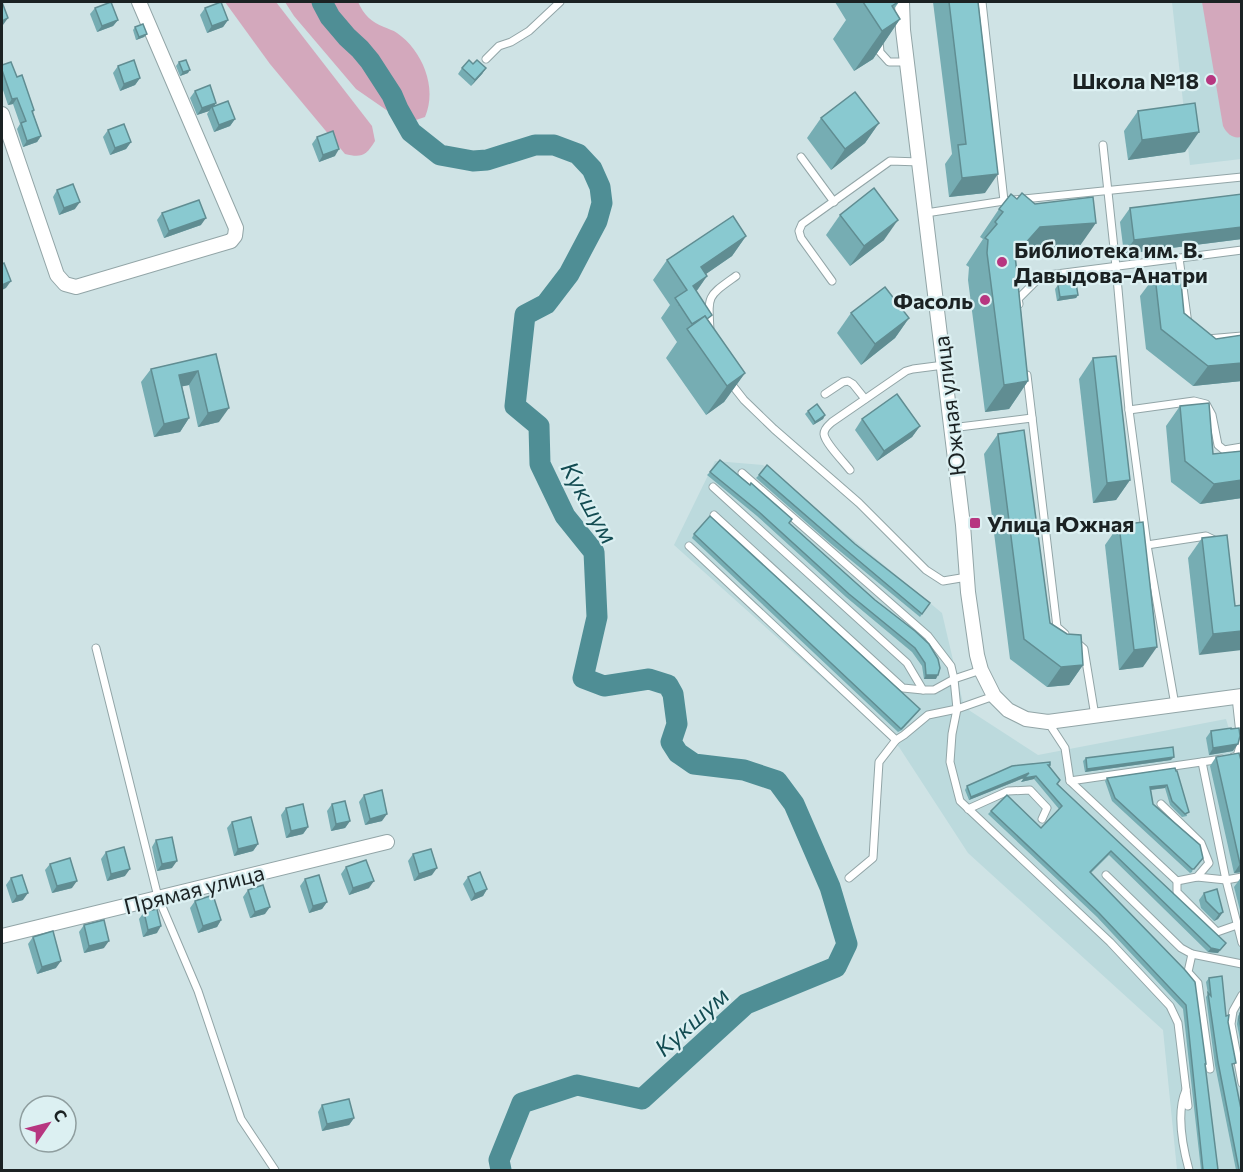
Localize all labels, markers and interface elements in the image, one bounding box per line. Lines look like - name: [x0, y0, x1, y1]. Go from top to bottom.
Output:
- place label: Школа №18: [1072, 67, 1199, 94]
- marker: Школа №18: [1204, 73, 1218, 87]
- place label: Библиотека им. В. Давыдова-Анатри: [1014, 236, 1208, 288]
- marker: Библиотека им. В. Давыдова-Анатри: [995, 255, 1009, 269]
- place label: Фасоль: [893, 287, 973, 314]
- marker: Фасоль: [978, 293, 992, 307]
- street label: Южная улица: [927, 334, 971, 478]
- water label: Кукшум: [556, 456, 624, 548]
- place label: Улица Южная: [987, 510, 1134, 537]
- marker: Улица Южная: [968, 516, 982, 530]
- street label: Прямая улица: [121, 858, 267, 920]
- water label: Кукшум: [648, 980, 734, 1062]
- north arrow: [18, 1094, 78, 1154]
- text: С: [50, 1105, 72, 1125]

